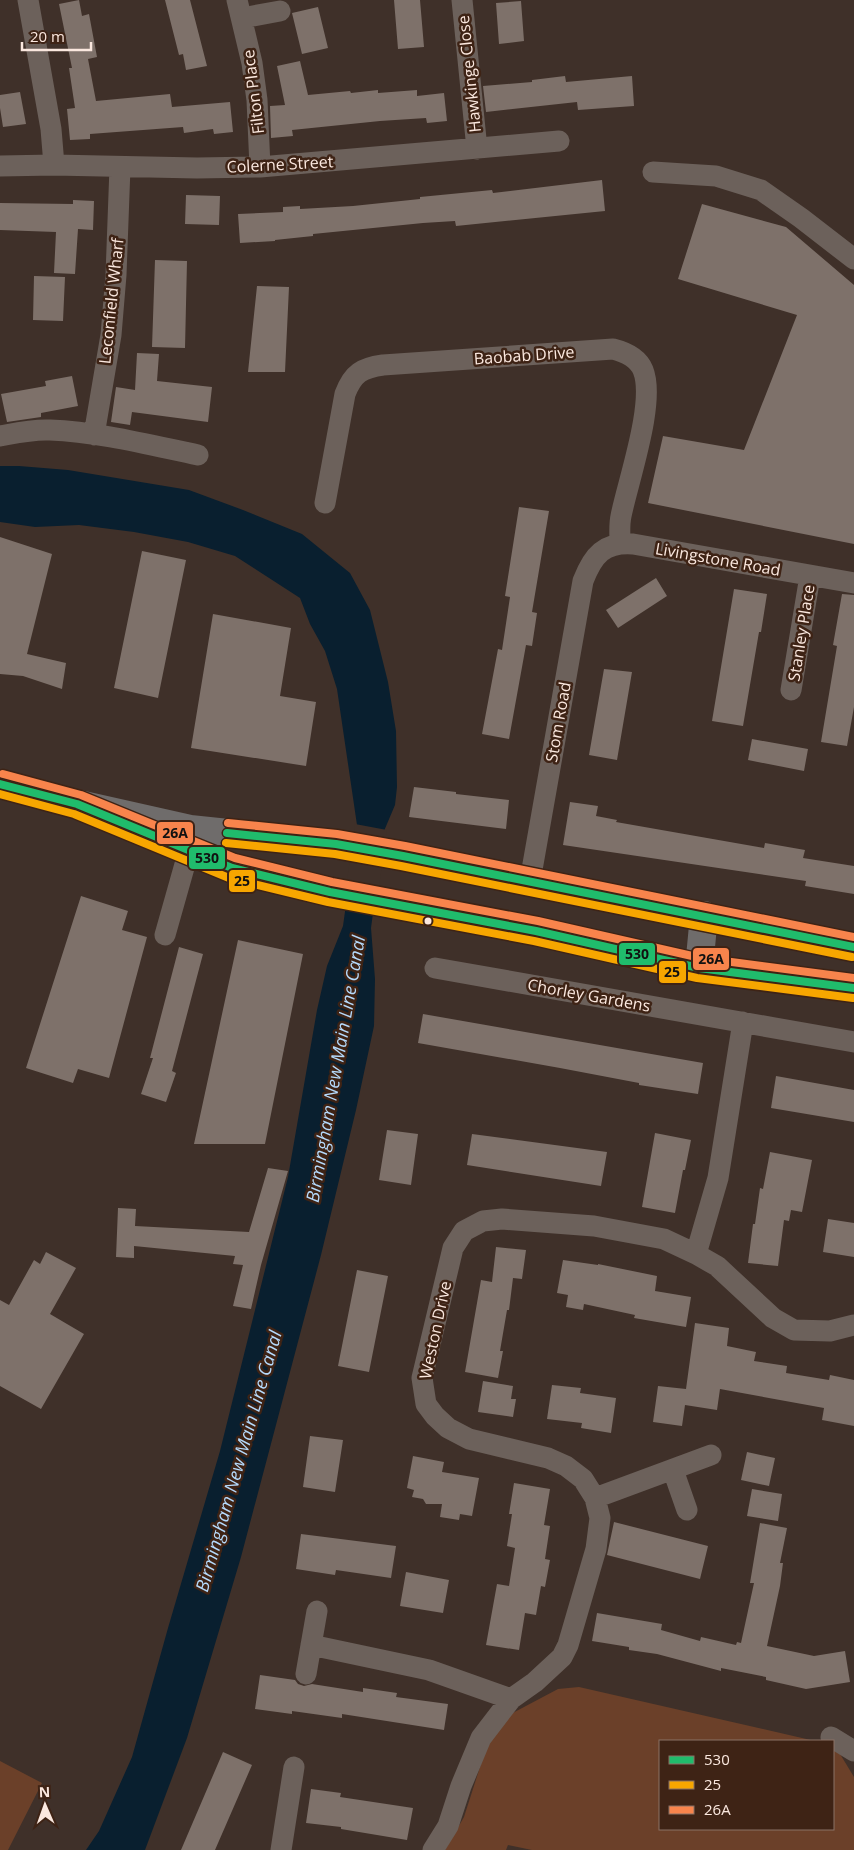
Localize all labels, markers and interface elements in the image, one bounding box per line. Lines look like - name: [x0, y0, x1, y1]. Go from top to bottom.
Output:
- street label: Hawkinge Close: [452, 14, 486, 134]
- scale bar: [22, 20, 91, 52]
- text: 20 m: [30, 26, 65, 46]
- street label: Filton Place: [237, 49, 269, 135]
- street label: Colerne Street: [226, 150, 334, 178]
- street label: Leconfield Wharf: [93, 235, 129, 365]
- street label: Baobab Drive: [473, 341, 575, 369]
- street label: Livingstone Road: [654, 537, 782, 581]
- street label: Stanley Place: [783, 583, 819, 683]
- street label: Stom Road: [540, 680, 576, 764]
- line badge: 26A: [156, 821, 194, 845]
- text: 26A: [162, 823, 188, 842]
- line badge: 530: [188, 846, 226, 870]
- text: 530: [195, 848, 219, 867]
- line badge: 25: [228, 869, 256, 893]
- text: 25: [234, 871, 250, 890]
- unlabelled marker: [423, 916, 433, 926]
- water label: Birmingham New Main Line Canal: [300, 933, 370, 1204]
- line badge: 530: [618, 942, 656, 966]
- text: 530: [625, 944, 649, 963]
- line badge: 26A: [692, 947, 730, 971]
- text: 26A: [698, 949, 724, 968]
- line badge: 25: [658, 960, 687, 984]
- text: 25: [664, 962, 680, 981]
- street label: Chorley Gardens: [526, 973, 652, 1017]
- street label: Weston Drive: [414, 1279, 456, 1381]
- water label: Birmingham New Main Line Canal: [189, 1327, 287, 1594]
- legend: [659, 1740, 834, 1830]
- text: 530: [704, 1749, 730, 1769]
- text: 25: [704, 1774, 721, 1794]
- north arrow: [20, 1780, 70, 1830]
- text: N: [39, 1782, 51, 1801]
- text: 26A: [704, 1799, 731, 1819]

